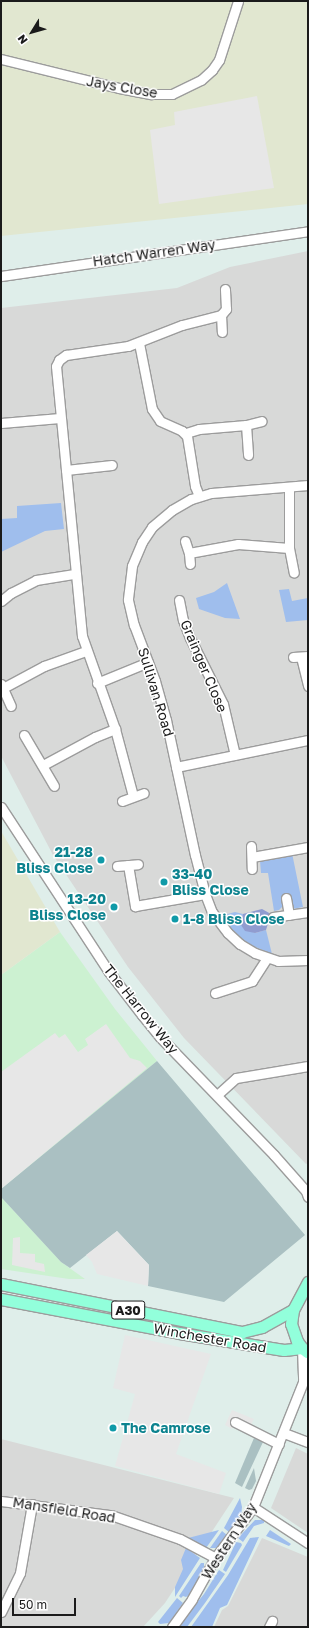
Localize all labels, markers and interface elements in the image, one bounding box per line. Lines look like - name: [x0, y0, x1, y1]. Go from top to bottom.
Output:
- north arrow: [12, 12, 52, 52]
- text: N: [14, 32, 30, 47]
- street label: Jays Close: [85, 72, 159, 102]
- street label: Hatch Warren Way: [91, 236, 217, 270]
- street label: Grainger Close: [177, 617, 231, 715]
- street label: Sullivan Road: [135, 646, 177, 738]
- place label: 21-28 Bliss Close: [16, 844, 93, 876]
- marker: 21-28 Bliss Close: [96, 855, 106, 865]
- place label: 33-40 Bliss Close: [172, 866, 249, 898]
- marker: 33-40 Bliss Close: [159, 877, 169, 887]
- place label: 13-20 Bliss Close: [29, 891, 106, 924]
- marker: 13-20 Bliss Close: [109, 902, 119, 912]
- place label: 1-8 Bliss Close: [183, 911, 285, 927]
- marker: 1-8 Bliss Close: [170, 914, 180, 924]
- street label: The Harrow Way: [100, 961, 182, 1057]
- road number: A30: [111, 1299, 145, 1321]
- street label: Winchester Road: [152, 1320, 268, 1356]
- place label: The Camrose: [121, 1420, 210, 1436]
- marker: The Camrose: [108, 1423, 118, 1433]
- street label: Mansfield Road: [11, 1494, 117, 1526]
- street label: Western Way: [198, 1499, 260, 1583]
- scale bar: [14, 1590, 78, 1616]
- text: 50 m: [19, 1597, 47, 1612]

